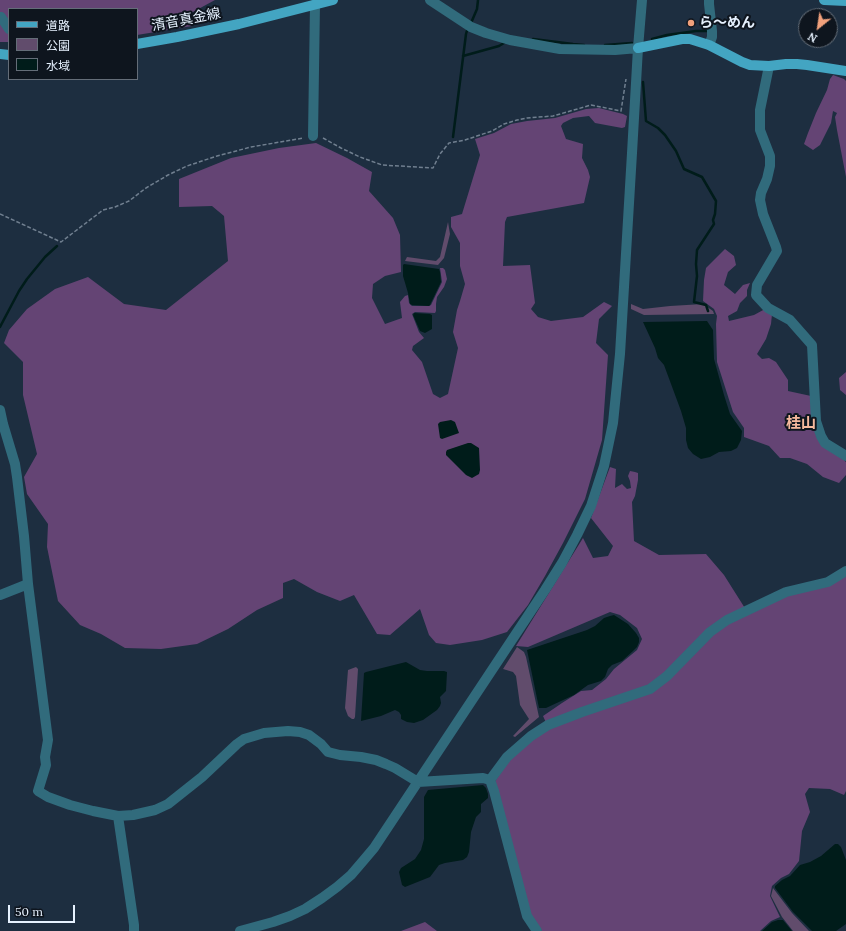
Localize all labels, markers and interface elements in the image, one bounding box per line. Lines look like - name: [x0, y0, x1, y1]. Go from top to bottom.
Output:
- street label: 清音真金線: [150, 5, 222, 35]
- legend: [8, 8, 138, 80]
- north arrow: [798, 8, 838, 48]
- place label: ら～めん: [699, 15, 755, 31]
- text: 道路: [46, 18, 70, 33]
- marker: ら～めん: [686, 18, 696, 28]
- text: N: [805, 29, 820, 46]
- text: 公園: [46, 38, 70, 53]
- text: 水域: [46, 58, 70, 73]
- district label: 桂山: [786, 415, 816, 433]
- scale bar: [10, 897, 77, 923]
- text: 50 m: [15, 904, 43, 919]

